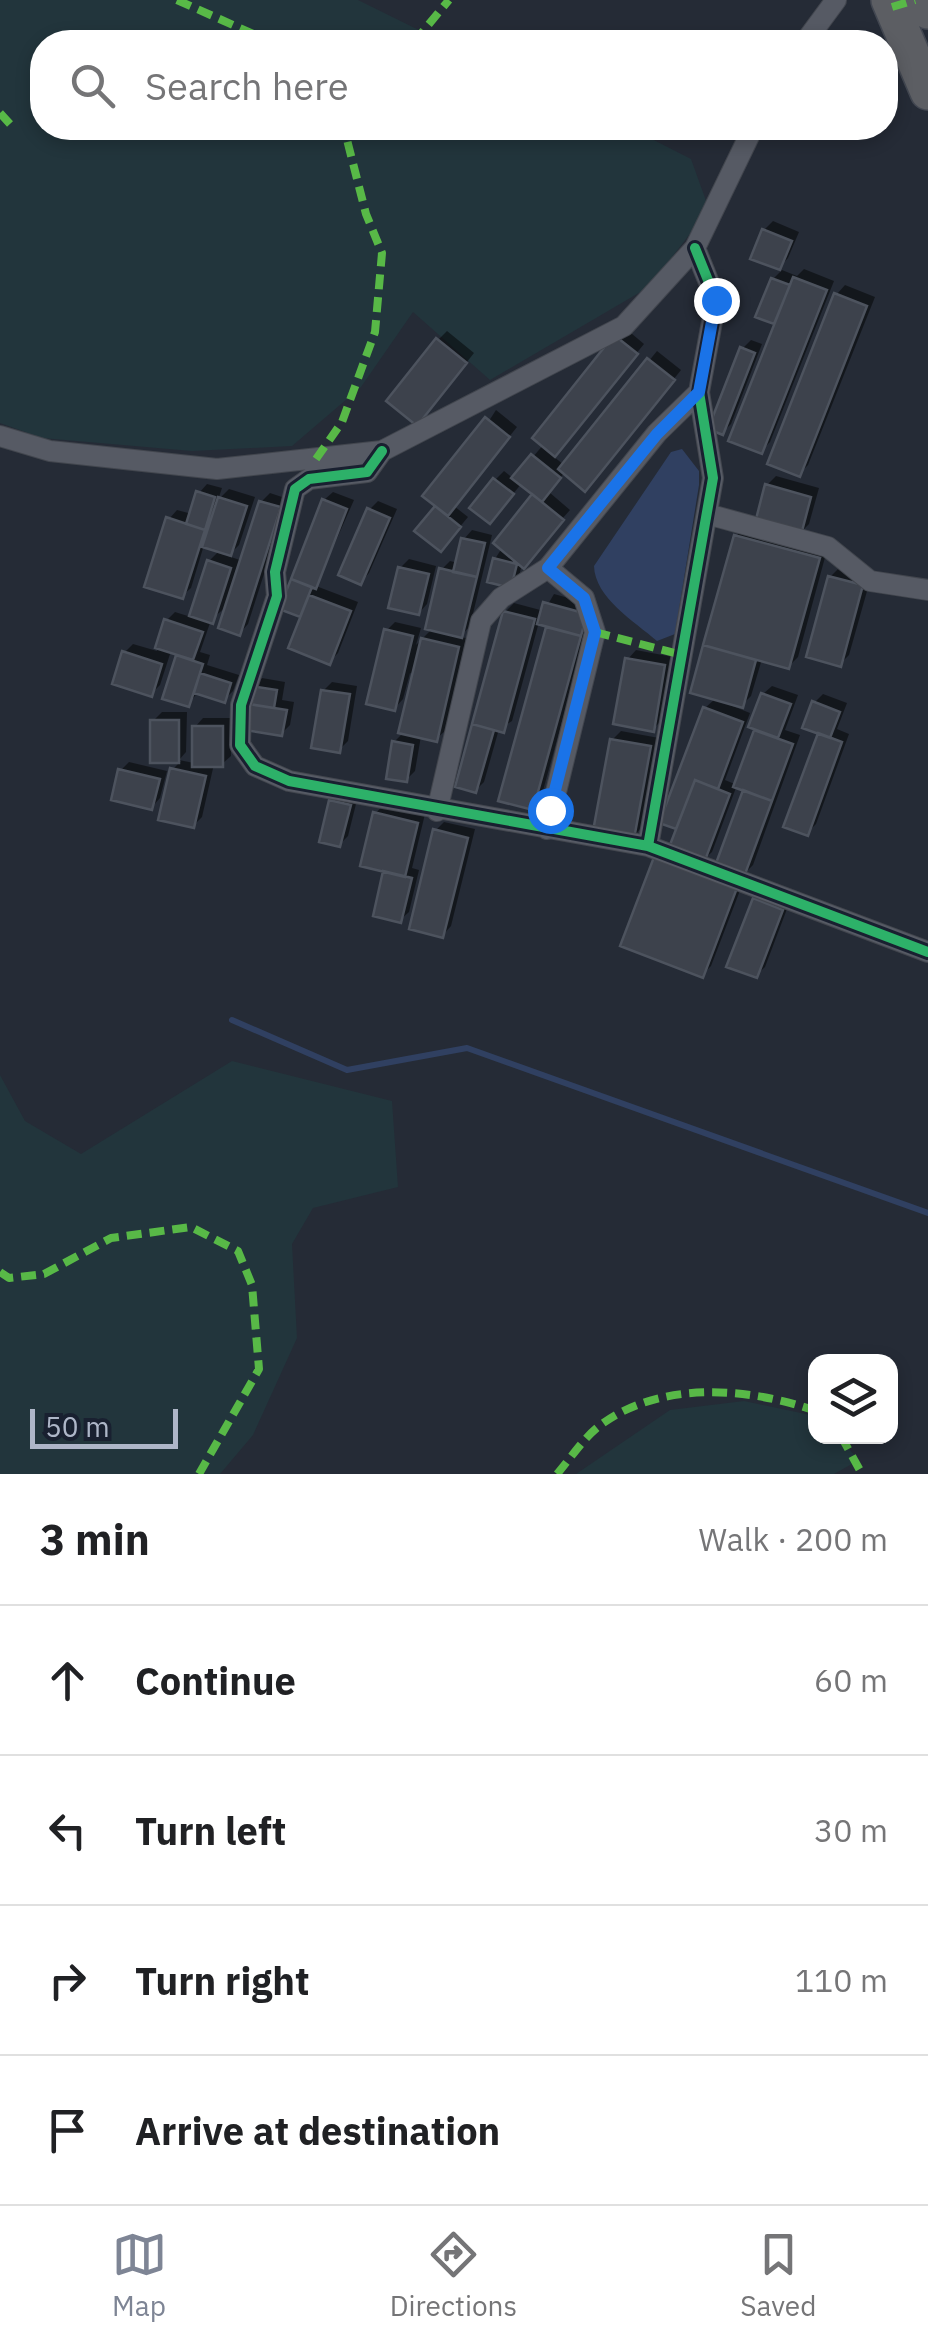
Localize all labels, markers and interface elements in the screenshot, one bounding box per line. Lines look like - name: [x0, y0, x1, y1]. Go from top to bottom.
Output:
- search box: [30, 30, 898, 140]
- icon: search: [65, 58, 120, 113]
- text: Search here: [145, 61, 349, 110]
- route end: [694, 278, 740, 324]
- route start: [528, 788, 574, 834]
- map controls: [808, 1354, 898, 1444]
- button: layers: [808, 1354, 898, 1444]
- scale bar: [30, 1404, 178, 1448]
- text: 50 m: [45, 1408, 110, 1445]
- text: 3 min: [40, 1512, 150, 1567]
- text: Walk · 200 m: [699, 1518, 888, 1560]
- icon: ahead: [40, 1653, 95, 1708]
- text: Continue: [135, 1656, 296, 1705]
- text: 60 m: [814, 1659, 888, 1701]
- icon: left: [40, 1803, 95, 1858]
- text: Turn left: [135, 1806, 286, 1855]
- text: 30 m: [814, 1809, 888, 1851]
- icon: right: [40, 1953, 95, 2008]
- text: Turn right: [135, 1956, 310, 2005]
- text: 110 m: [795, 1959, 888, 2001]
- icon: arrive: [40, 2103, 95, 2158]
- text: Arrive at destination: [135, 2106, 500, 2155]
- tab: Map: [112, 2227, 167, 2324]
- tab: Directions: [390, 2227, 517, 2324]
- tab: Saved: [740, 2227, 816, 2324]

